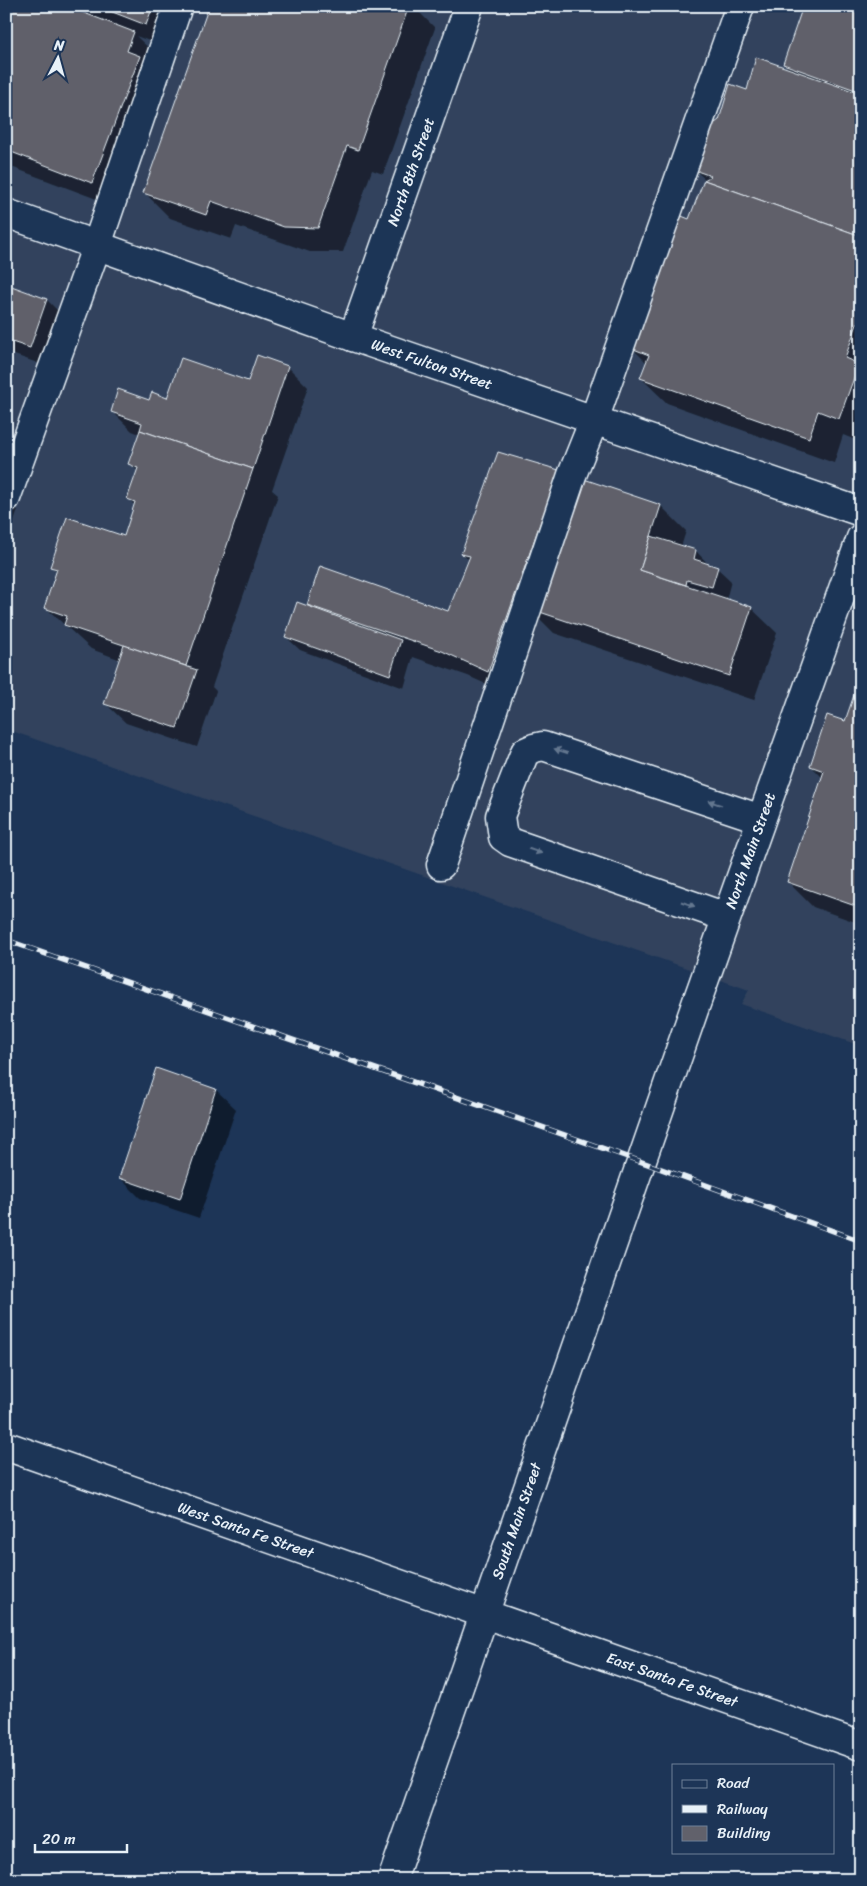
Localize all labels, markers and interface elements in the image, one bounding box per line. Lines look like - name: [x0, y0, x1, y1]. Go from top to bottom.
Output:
- north arrow: [32, 32, 82, 82]
- text: N: [52, 33, 66, 59]
- street label: North 8th Street: [380, 114, 442, 230]
- street label: West Fulton Street: [368, 331, 497, 397]
- one-way arrow: [553, 747, 568, 755]
- street label: North Main Street: [718, 788, 783, 912]
- one-way arrow: [707, 799, 722, 807]
- one-way arrow: [528, 847, 543, 855]
- one-way arrow: [681, 901, 696, 908]
- street label: South Main Street: [484, 1458, 549, 1583]
- street label: West Santa Fe Street: [174, 1494, 318, 1566]
- street label: East Santa Fe Street: [603, 1645, 742, 1715]
- legend: [672, 1764, 834, 1854]
- text: Road: [717, 1770, 750, 1796]
- text: Railway: [717, 1796, 768, 1822]
- text: Building: [717, 1820, 771, 1846]
- scale bar: [35, 1821, 128, 1853]
- text: 20 m: [42, 1826, 76, 1852]

